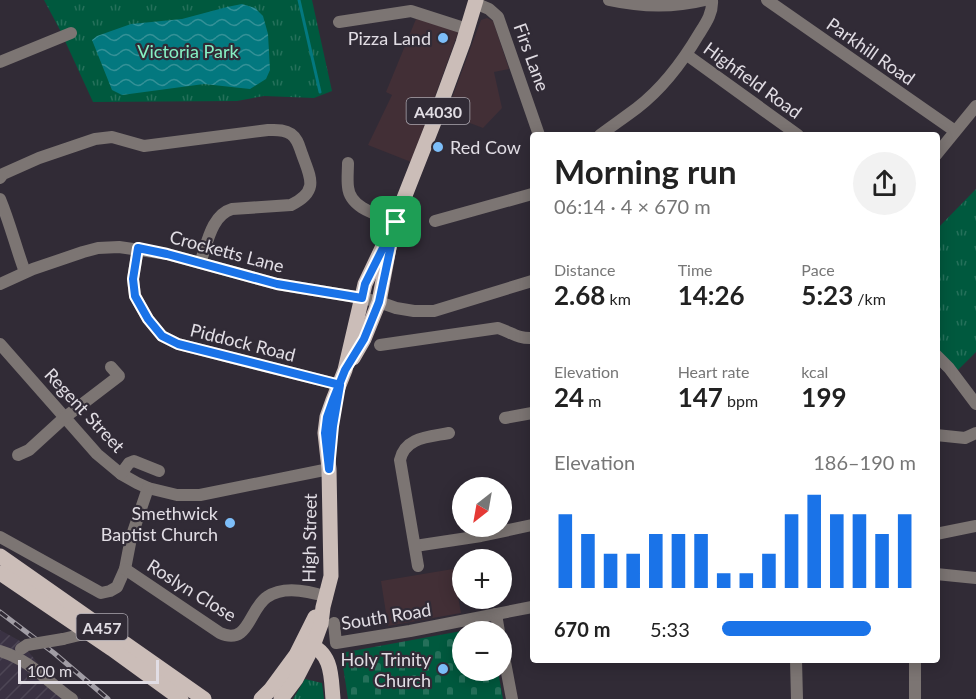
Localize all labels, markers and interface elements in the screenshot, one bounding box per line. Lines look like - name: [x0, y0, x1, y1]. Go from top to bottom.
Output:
- street label: Parkhill Road: [823, 13, 919, 89]
- street label: Firs Lane: [510, 20, 554, 94]
- place label: Pizza Land: [348, 27, 431, 49]
- marker: Pizza Land: [436, 31, 450, 45]
- street label: Highfield Road: [700, 37, 806, 123]
- park label: Victoria Park: [137, 40, 240, 62]
- road number: A4030: [406, 98, 470, 124]
- place label: Red Cow: [450, 136, 521, 158]
- marker: Red Cow: [431, 140, 445, 154]
- text: Morning run: [554, 151, 737, 191]
- button: share: [853, 152, 916, 215]
- text: 06:14 · 4 × 670 m: [554, 194, 711, 218]
- pin: [370, 196, 421, 247]
- icon: arrive: [379, 205, 412, 238]
- street label: Crocketts Lane: [167, 225, 287, 277]
- text: Distance: [554, 260, 615, 279]
- text: Time: [678, 260, 713, 279]
- text: Pace: [801, 260, 835, 279]
- text: 2.68: [554, 279, 605, 311]
- text: 14:26: [678, 279, 745, 311]
- text: 5:23: [801, 279, 853, 311]
- text: km: [605, 289, 631, 308]
- text: /km: [853, 289, 886, 308]
- street label: Piddock Road: [188, 318, 298, 366]
- text: Elevation: [554, 362, 619, 381]
- text: Heart rate: [678, 362, 749, 381]
- text: kcal: [801, 362, 828, 381]
- street label: Regent Street: [40, 363, 130, 457]
- text: 24: [554, 381, 584, 413]
- text: 147: [678, 381, 723, 413]
- text: 199: [801, 381, 847, 413]
- text: m: [584, 391, 601, 410]
- text: bpm: [723, 391, 758, 410]
- text: Elevation: [554, 450, 635, 474]
- text: 186–190 m: [813, 450, 916, 474]
- north arrow: [452, 477, 512, 537]
- map controls: [452, 477, 512, 681]
- street label: High Street: [297, 493, 321, 583]
- place label: Smethwick Baptist Church: [101, 502, 219, 545]
- marker: Smethwick Baptist Church: [223, 516, 237, 530]
- button: +: [452, 549, 512, 609]
- street label: Roslyn Close: [143, 554, 241, 626]
- street label: South Road: [339, 598, 433, 634]
- road number: A457: [76, 614, 128, 640]
- text: 670 m: [554, 617, 610, 641]
- text: 5:33: [650, 617, 690, 641]
- button: −: [452, 621, 512, 681]
- place label: Holy Trinity Church: [341, 648, 432, 691]
- scale bar: [18, 657, 159, 684]
- text: 100 m: [27, 661, 72, 680]
- marker: Holy Trinity Church: [436, 662, 450, 676]

